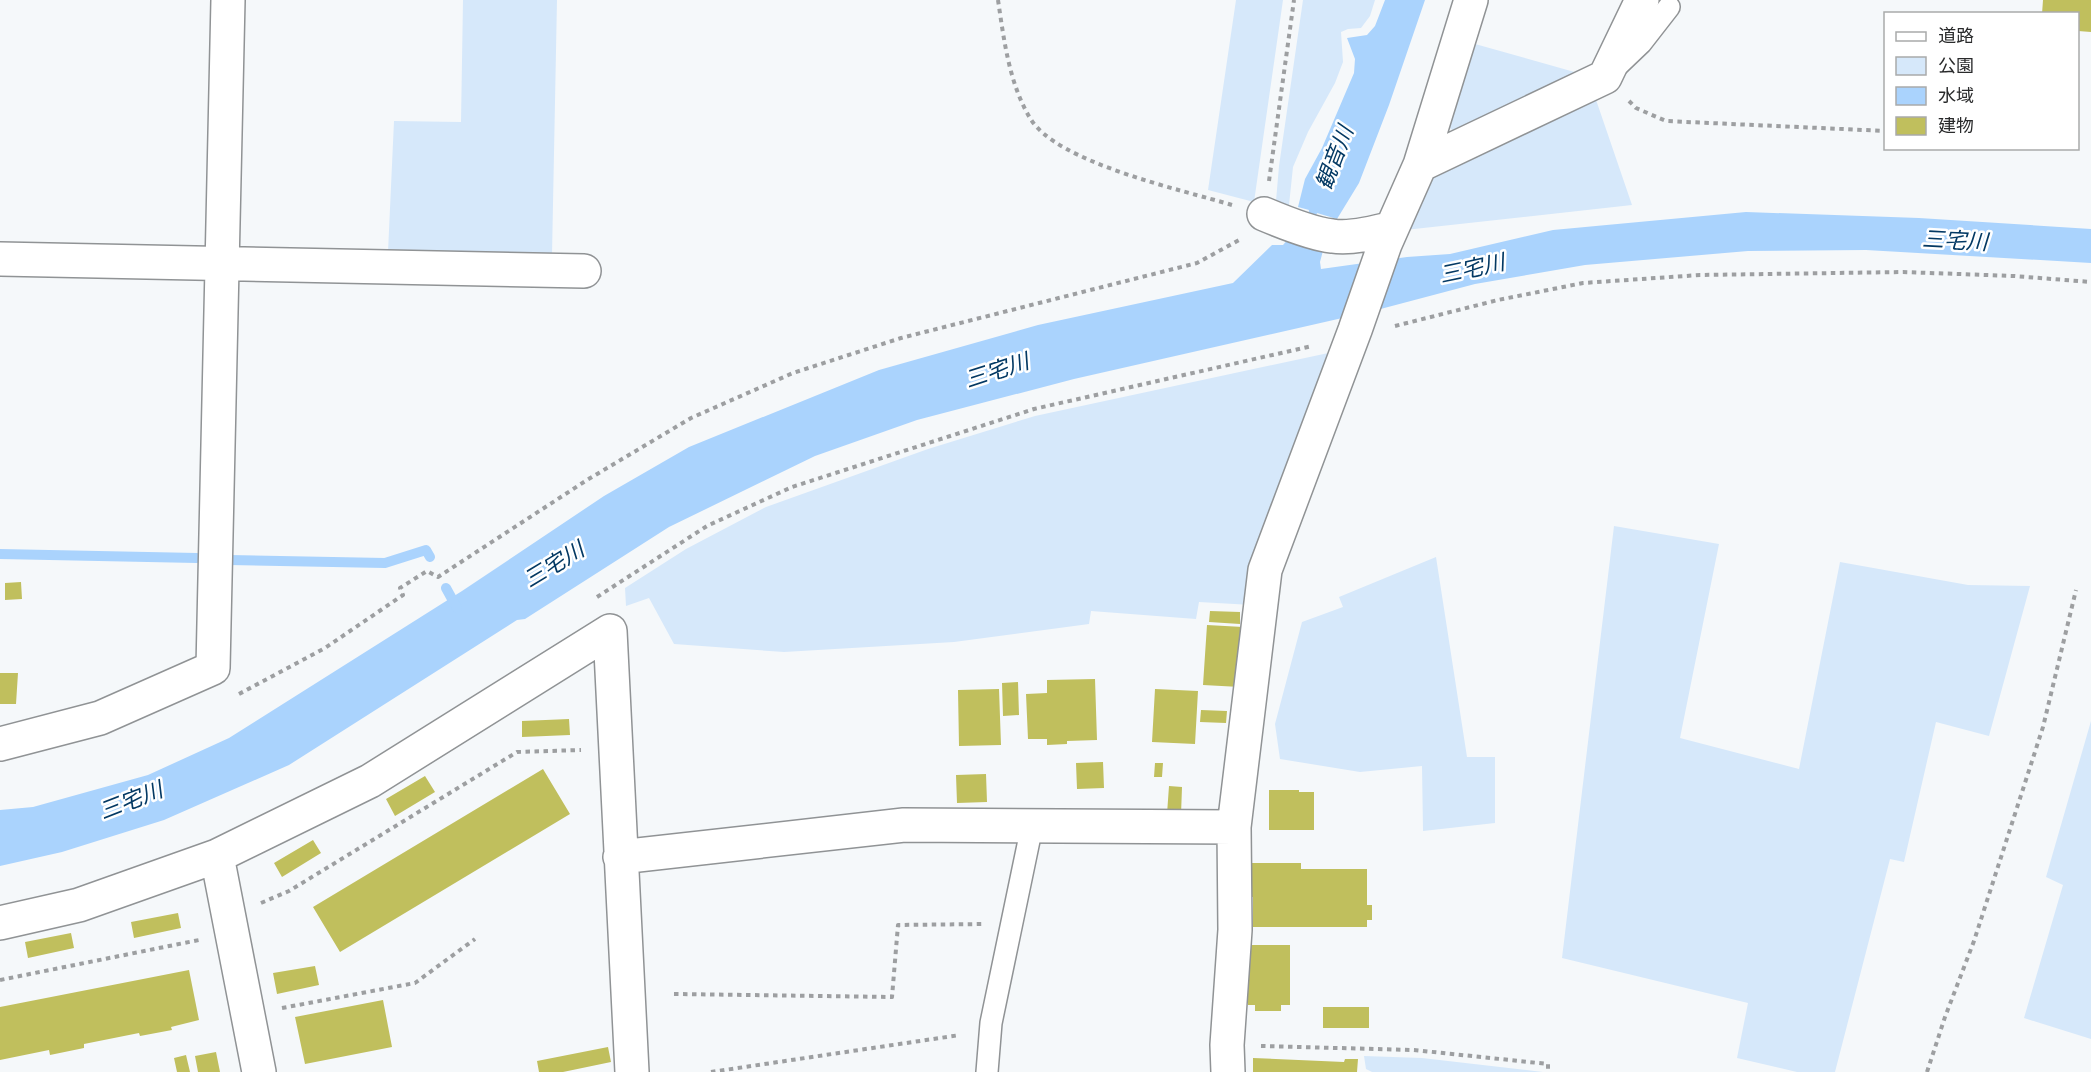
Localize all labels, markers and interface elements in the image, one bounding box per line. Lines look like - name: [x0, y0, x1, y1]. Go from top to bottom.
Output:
- legend: [1884, 12, 2079, 150]
- text: 道路: [1938, 26, 1974, 46]
- text: 公園: [1938, 57, 1974, 76]
- text: 水域: [1938, 87, 1974, 106]
- text: 建物: [1938, 116, 1974, 136]
- water label: 観音川: [1312, 121, 1358, 193]
- water label: 三宅川: [1921, 227, 1991, 254]
- water label: 三宅川: [1437, 250, 1509, 287]
- water label: 三宅川: [962, 349, 1034, 392]
- water label: 三宅川: [520, 537, 590, 591]
- water label: 三宅川: [96, 777, 168, 823]

